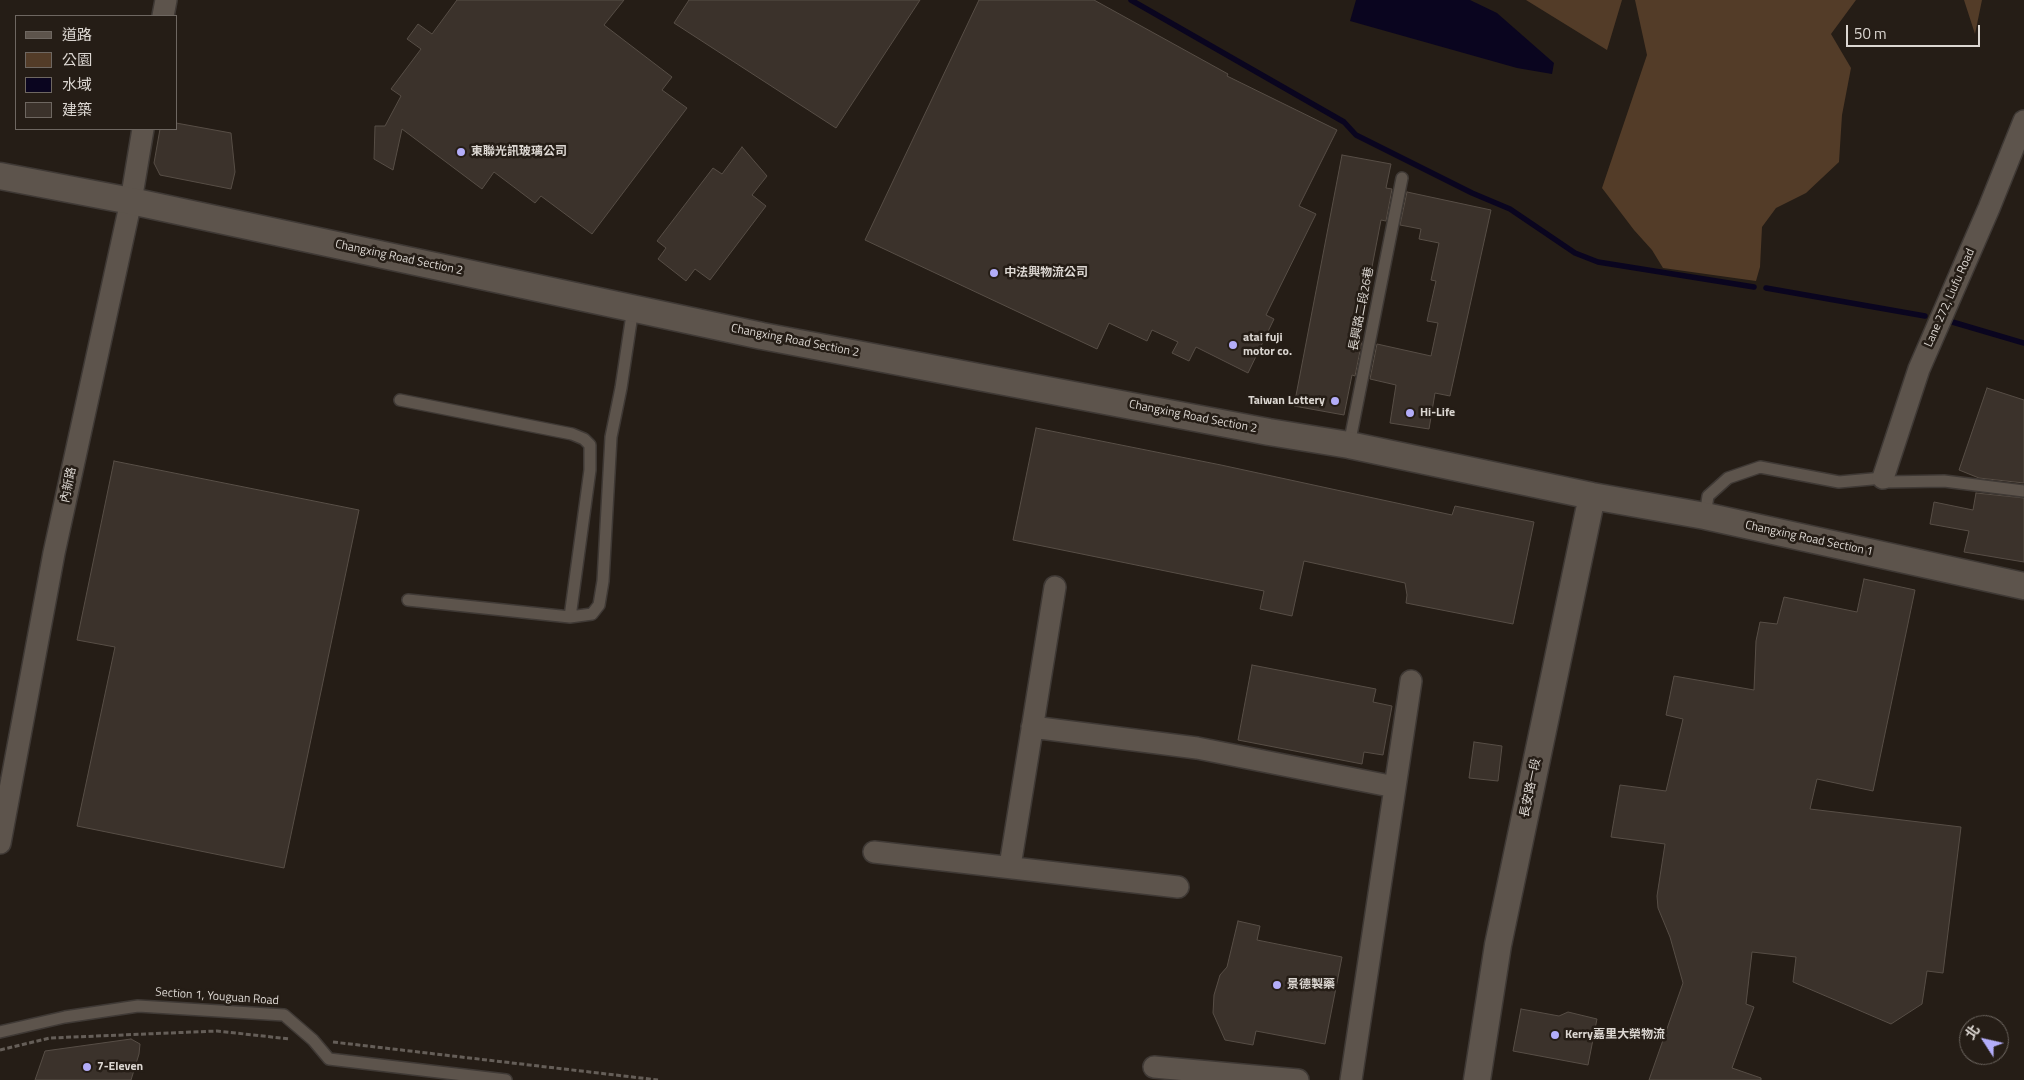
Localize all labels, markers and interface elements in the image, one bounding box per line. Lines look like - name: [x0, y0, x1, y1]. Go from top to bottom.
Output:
- legend: [15, 15, 178, 130]
- scale bar: [1849, 15, 1983, 47]
- text: 50 m: [1854, 22, 1887, 45]
- text: 道路: [62, 23, 92, 46]
- text: 公園: [62, 48, 92, 71]
- text: 水域: [62, 73, 92, 96]
- text: 建築: [62, 98, 92, 121]
- place label: 東聯光訊玻璃公司: [471, 145, 567, 159]
- marker: 東聯光訊玻璃公司: [455, 146, 467, 158]
- street label: Changxing Road Section 2: [334, 237, 464, 279]
- street label: Lane 272, Liufu Road: [1922, 247, 1978, 349]
- place label: 中法興物流公司: [1004, 266, 1088, 280]
- street label: 長興路二段26巷: [1347, 266, 1377, 352]
- marker: 中法興物流公司: [988, 267, 1000, 279]
- street label: Changxing Road Section 2: [730, 322, 860, 360]
- place label: atai fuji motor co.: [1243, 331, 1292, 359]
- marker: atai fuji motor co.: [1227, 339, 1239, 351]
- place label: Taiwan Lottery: [1248, 394, 1325, 408]
- marker: Taiwan Lottery: [1329, 395, 1341, 407]
- street label: Changxing Road Section 2: [1128, 398, 1258, 436]
- place label: Hi-Life: [1420, 406, 1455, 420]
- marker: Hi-Life: [1404, 407, 1416, 419]
- street label: 內新路: [58, 466, 80, 504]
- street label: Changxing Road Section 1: [1744, 518, 1874, 560]
- street label: 長安路一段: [1518, 757, 1544, 819]
- place label: 景德製藥: [1287, 978, 1335, 992]
- marker: 景德製藥: [1271, 979, 1283, 991]
- street label: Section 1, Youguan Road: [155, 985, 279, 1009]
- north arrow: [1959, 1015, 2009, 1065]
- text: 北: [1960, 1020, 1985, 1043]
- place label: Kerry嘉里大榮物流: [1565, 1028, 1665, 1042]
- marker: Kerry嘉里大榮物流: [1549, 1029, 1561, 1041]
- place label: 7-Eleven: [97, 1060, 143, 1074]
- marker: 7-Eleven: [81, 1061, 93, 1073]

